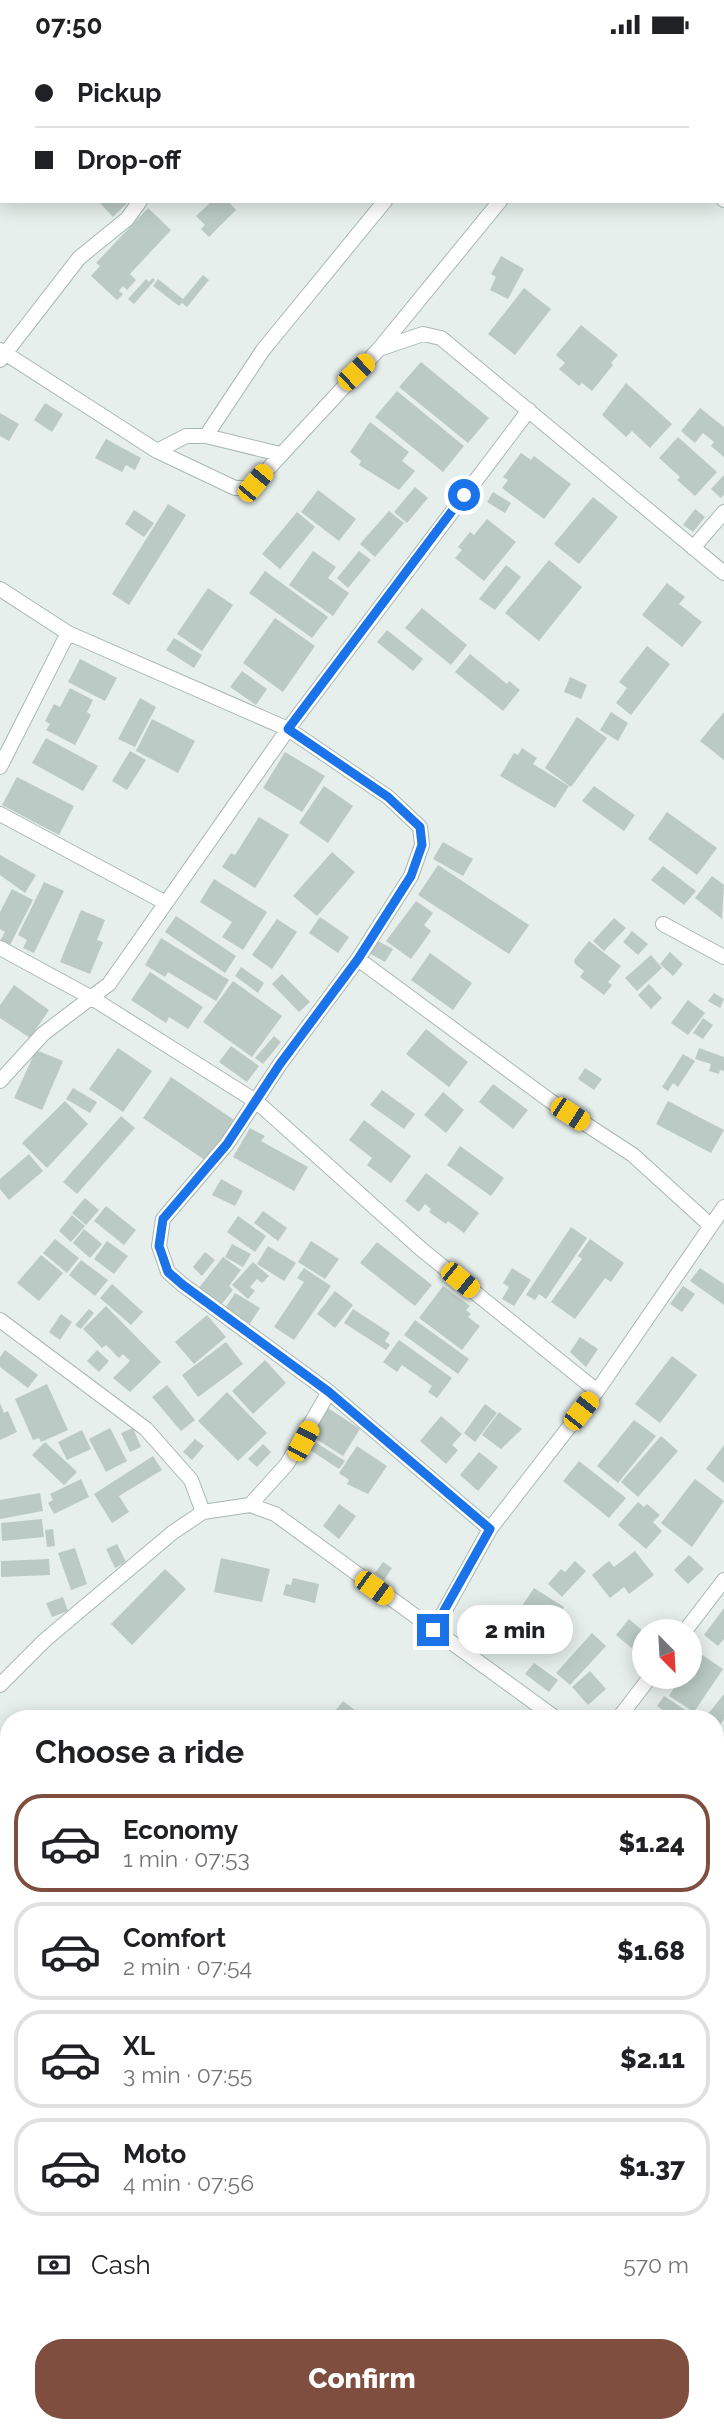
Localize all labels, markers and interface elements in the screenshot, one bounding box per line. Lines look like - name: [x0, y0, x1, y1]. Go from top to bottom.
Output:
- text: 07:50: [35, 10, 102, 40]
- text: Pickup: [77, 78, 162, 108]
- text: Drop-off: [77, 145, 181, 175]
- car: [334, 350, 379, 394]
- car: [234, 460, 277, 506]
- route start: [448, 479, 480, 511]
- car: [547, 1094, 594, 1134]
- car: [438, 1259, 483, 1301]
- car: [560, 1388, 603, 1434]
- car: [284, 1418, 323, 1464]
- car: [351, 1567, 398, 1609]
- callout: 2 min: [458, 1605, 573, 1655]
- route end: [417, 1614, 449, 1646]
- text: 2 min: [485, 1616, 545, 1643]
- north arrow: [632, 1619, 702, 1689]
- map controls: [632, 1619, 702, 1689]
- text: Choose a ride: [35, 1733, 244, 1770]
- icon: car: [39, 1812, 102, 1875]
- text: Economy: [123, 1815, 238, 1845]
- text: $1.24: [619, 1828, 685, 1858]
- text: 1 min · 07:53: [123, 1845, 250, 1872]
- icon: car: [39, 1920, 102, 1983]
- text: Comfort: [123, 1923, 226, 1953]
- text: $1.68: [617, 1936, 685, 1966]
- text: 2 min · 07:54: [123, 1953, 252, 1980]
- icon: car: [39, 2028, 102, 2091]
- text: XL: [123, 2031, 155, 2061]
- text: $2.11: [620, 2044, 685, 2074]
- text: 3 min · 07:55: [123, 2061, 252, 2088]
- icon: car: [39, 2136, 102, 2199]
- text: Moto: [123, 2139, 186, 2169]
- text: $1.37: [619, 2152, 685, 2182]
- text: 4 min · 07:56: [123, 2169, 254, 2196]
- icon: cash: [35, 2246, 73, 2284]
- text: Cash: [91, 2250, 151, 2280]
- text: 570 m: [623, 2251, 689, 2278]
- button: Confirm: [35, 2339, 689, 2419]

